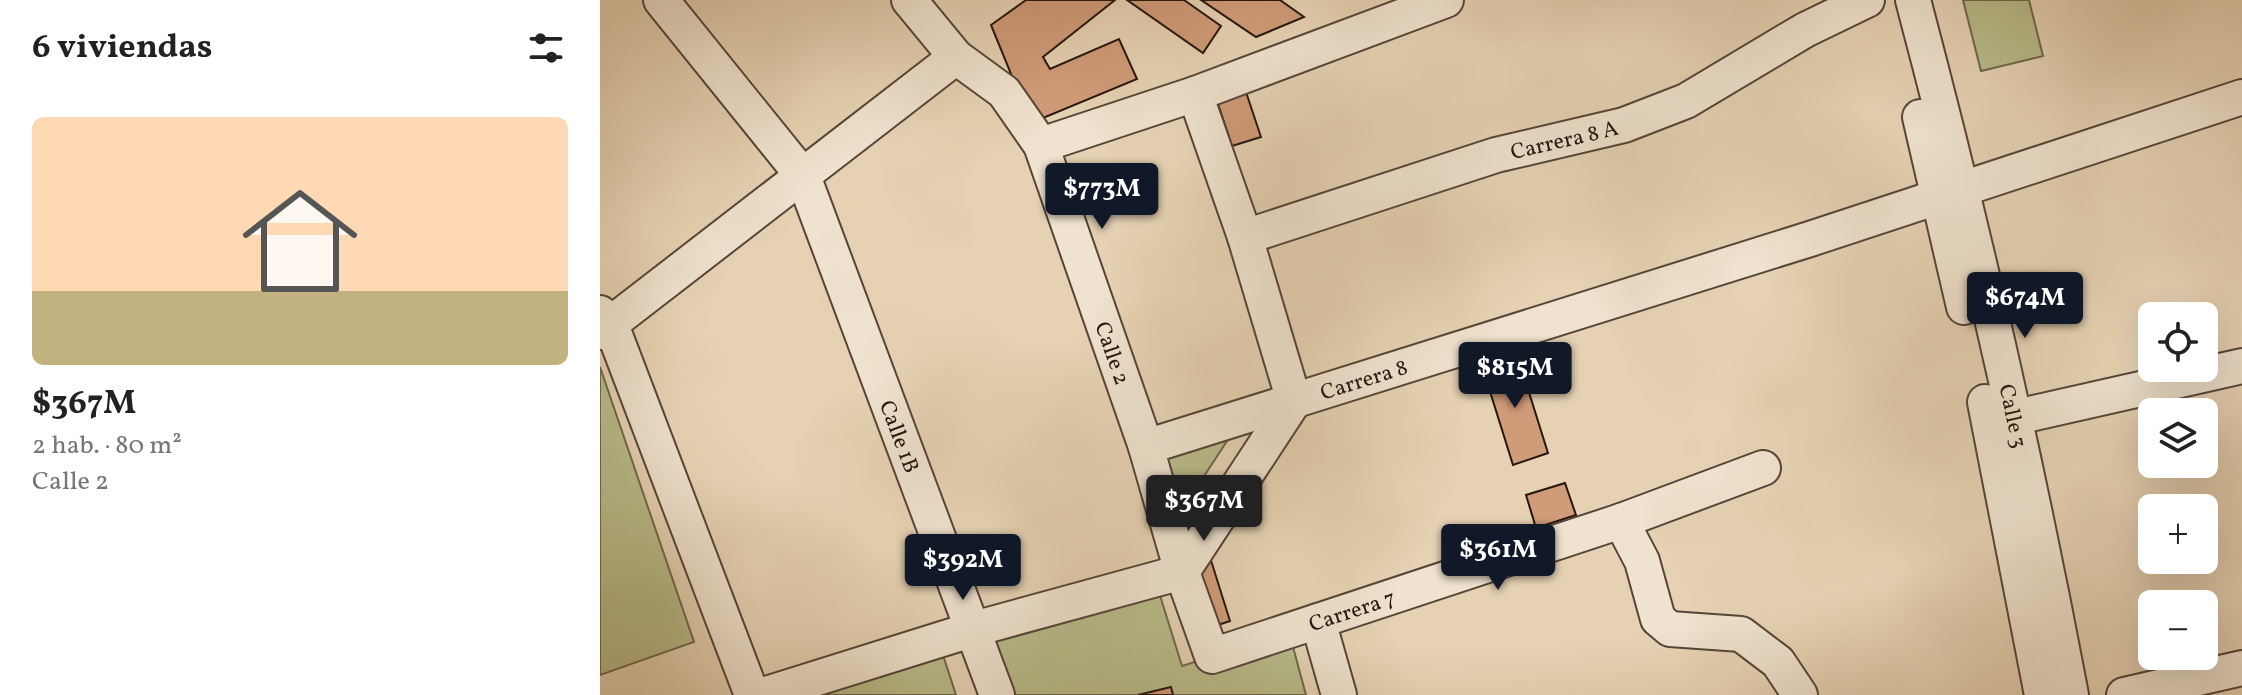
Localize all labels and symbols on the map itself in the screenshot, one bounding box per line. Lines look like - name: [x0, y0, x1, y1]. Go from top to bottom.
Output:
- street label: Carrera 8 A: [1508, 114, 1622, 169]
- pin: $773M: [1046, 163, 1158, 231]
- pin: $674M: [1969, 272, 2081, 340]
- street label: Calle 2: [1086, 318, 1136, 390]
- pin: $815M: [1459, 342, 1571, 410]
- street label: Carrera 8: [1317, 353, 1412, 409]
- street label: Calle 3: [1989, 382, 2034, 451]
- street label: Calle 1B: [870, 396, 926, 478]
- pin: $367M: [1148, 475, 1260, 543]
- pin: $361M: [1442, 524, 1554, 592]
- pin: $392M: [907, 534, 1019, 602]
- street label: Carrera 7: [1305, 584, 1400, 641]

